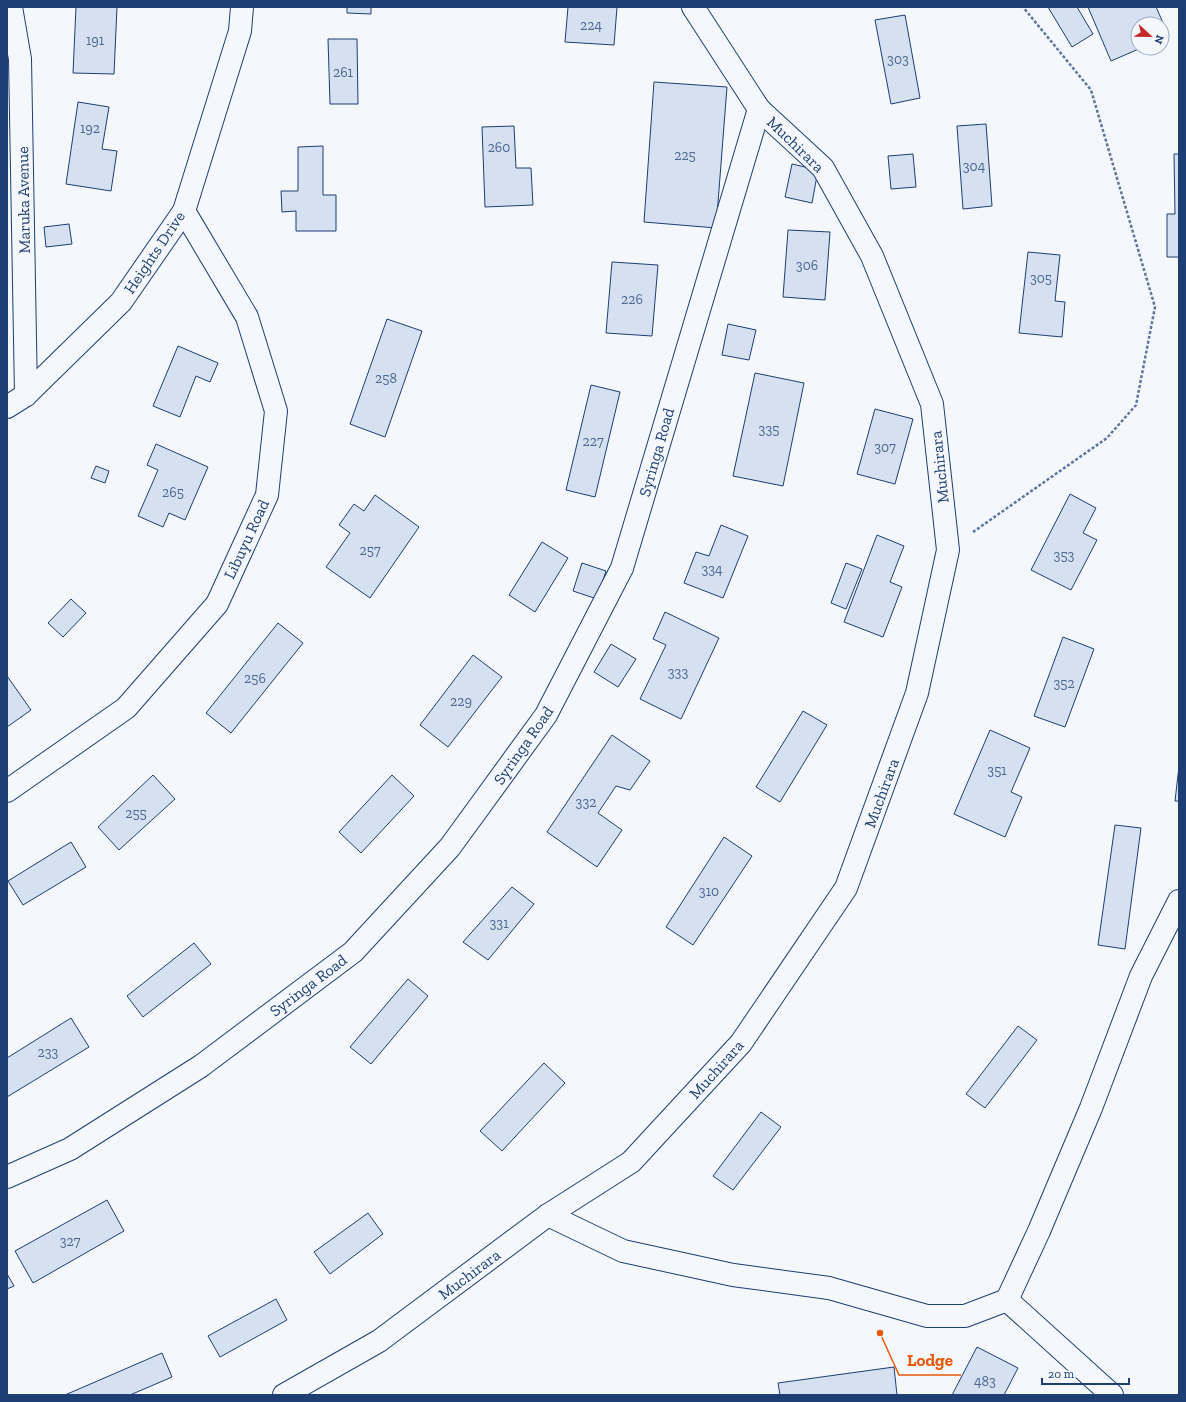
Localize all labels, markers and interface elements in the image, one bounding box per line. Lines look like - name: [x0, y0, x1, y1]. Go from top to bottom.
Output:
- north arrow: [1130, 16, 1170, 56]
- house number: 224: [580, 17, 602, 34]
- house number: 191: [86, 32, 105, 49]
- text: N: [1151, 33, 1166, 46]
- house number: 303: [887, 51, 909, 68]
- house number: 261: [333, 64, 354, 81]
- street label: Muchirara: [763, 112, 829, 177]
- house number: 192: [80, 120, 100, 137]
- house number: 260: [488, 139, 510, 156]
- street label: Maruka Avenue: [13, 146, 34, 254]
- house number: 225: [674, 147, 696, 164]
- house number: 304: [963, 158, 986, 175]
- street label: Heights Drive: [120, 207, 189, 297]
- house number: 306: [796, 257, 818, 274]
- house number: 305: [1030, 270, 1052, 287]
- house number: 226: [621, 291, 643, 308]
- house number: 258: [375, 370, 397, 387]
- street label: Syringa Road: [635, 405, 678, 499]
- house number: 335: [759, 421, 779, 438]
- street label: Muchirara: [926, 430, 953, 504]
- house number: 227: [582, 433, 604, 450]
- house number: 307: [874, 439, 896, 456]
- house number: 265: [162, 484, 184, 501]
- street label: Libuyu Road: [220, 496, 273, 582]
- house number: 257: [360, 542, 381, 559]
- house number: 353: [1054, 547, 1075, 564]
- house number: 334: [701, 561, 723, 578]
- house number: 333: [668, 664, 688, 681]
- house number: 256: [244, 670, 266, 687]
- house number: 352: [1053, 675, 1075, 692]
- house number: 229: [450, 693, 472, 710]
- street label: Syringa Road: [489, 702, 558, 788]
- street label: Muchirara: [860, 756, 903, 830]
- house number: 351: [987, 762, 1007, 779]
- house number: 332: [576, 794, 596, 811]
- house number: 255: [125, 805, 147, 822]
- house number: 310: [699, 883, 719, 900]
- house number: 331: [489, 915, 509, 932]
- street label: Syringa Road: [266, 950, 351, 1021]
- street label: Muchirara: [685, 1036, 748, 1103]
- house number: 233: [38, 1044, 59, 1061]
- house number: 327: [60, 1233, 81, 1250]
- street label: Muchirara: [435, 1245, 504, 1304]
- callout: Lodge: [899, 1346, 961, 1375]
- text: Lodge: [907, 1350, 953, 1370]
- scale bar: [1042, 1360, 1129, 1386]
- text: 20 m: [1048, 1367, 1075, 1381]
- house number: 483: [974, 1373, 996, 1390]

